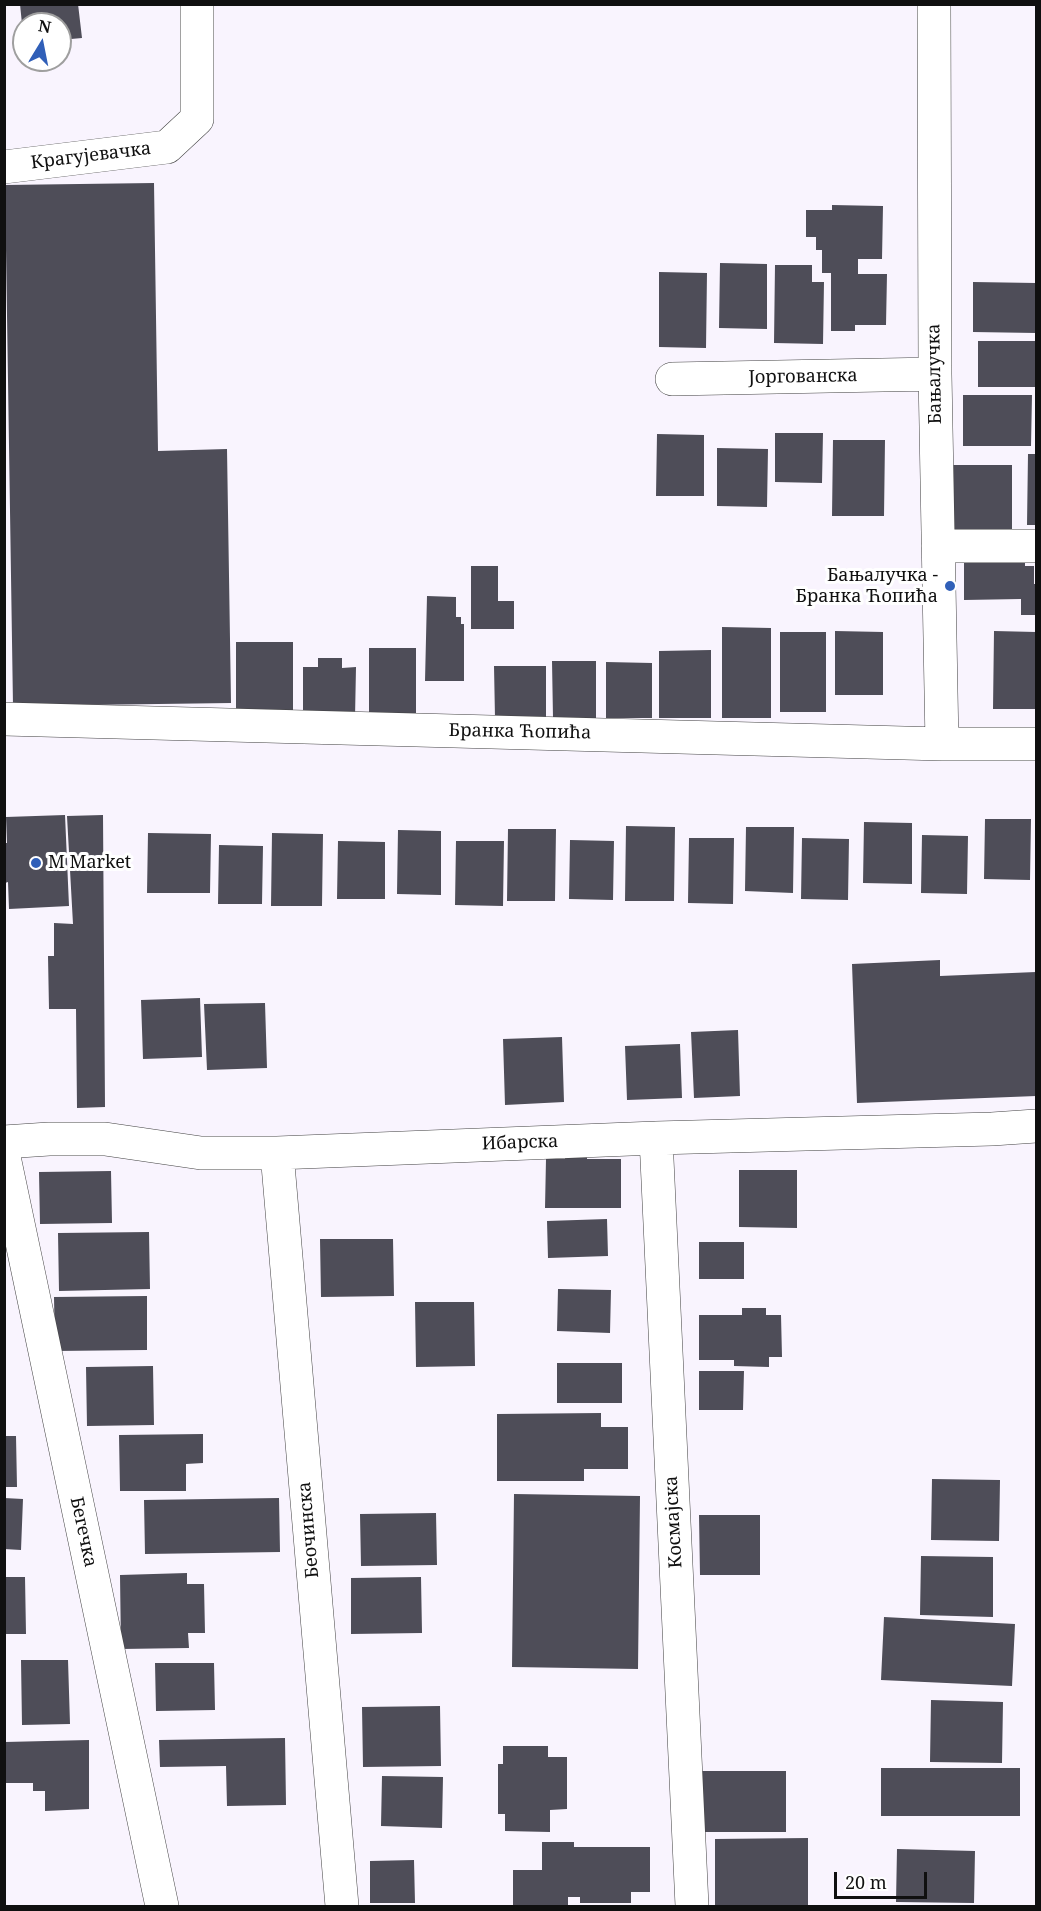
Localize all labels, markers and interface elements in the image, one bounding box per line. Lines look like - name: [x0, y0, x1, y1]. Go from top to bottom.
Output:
- north arrow: [12, 12, 72, 72]
- text: N: [37, 14, 53, 38]
- street label: Крагујевачка: [30, 138, 152, 174]
- street label: Бањалучка: [923, 323, 947, 425]
- street label: Јоргованска: [748, 365, 858, 389]
- place label: Бањалучка - Бранка Ћопића: [795, 565, 938, 608]
- marker: Бањалучка - Бранка Ћопића: [943, 579, 957, 593]
- street label: Бранка Ћопића: [449, 720, 591, 744]
- place label: M Market: [48, 852, 131, 874]
- marker: M Market: [29, 856, 43, 870]
- street label: Ибарска: [481, 1131, 559, 1155]
- street label: Космајска: [661, 1475, 687, 1569]
- street label: Беочинска: [294, 1481, 324, 1579]
- street label: Бегечка: [65, 1495, 101, 1569]
- scale bar: [837, 1860, 930, 1898]
- text: 20 m: [845, 1870, 887, 1894]

